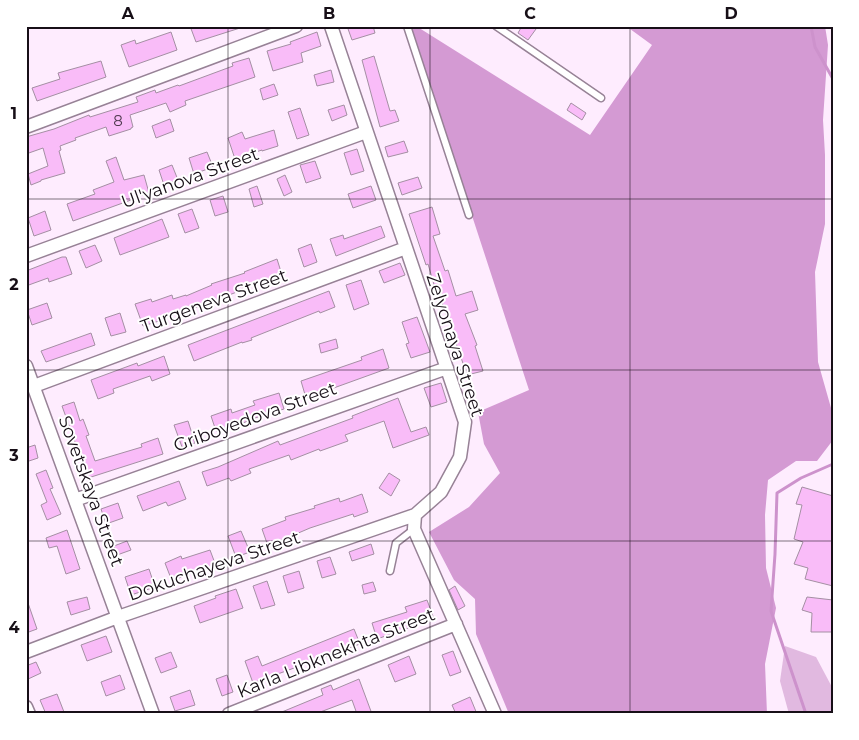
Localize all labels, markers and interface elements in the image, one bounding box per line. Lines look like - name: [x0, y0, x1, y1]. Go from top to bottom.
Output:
- text: A: [121, 4, 135, 23]
- text: B: [323, 4, 335, 23]
- text: C: [524, 4, 536, 23]
- text: D: [724, 4, 738, 23]
- text: 1: [11, 104, 17, 123]
- house number: 8: [113, 111, 123, 130]
- street label: Ul'yanova Street: [118, 143, 262, 213]
- street label: Turgeneva Street: [138, 264, 290, 338]
- street label: Zelyonaya Street: [421, 271, 489, 419]
- text: 2: [9, 275, 19, 294]
- street label: Griboyedova Street: [171, 377, 339, 457]
- street label: Sovetskaya Street: [54, 413, 128, 569]
- text: 3: [8, 446, 19, 465]
- street label: Dokuchayeva Street: [125, 526, 303, 606]
- street label: Karla Libknekhta Street: [234, 603, 438, 703]
- text: 4: [8, 618, 20, 637]

